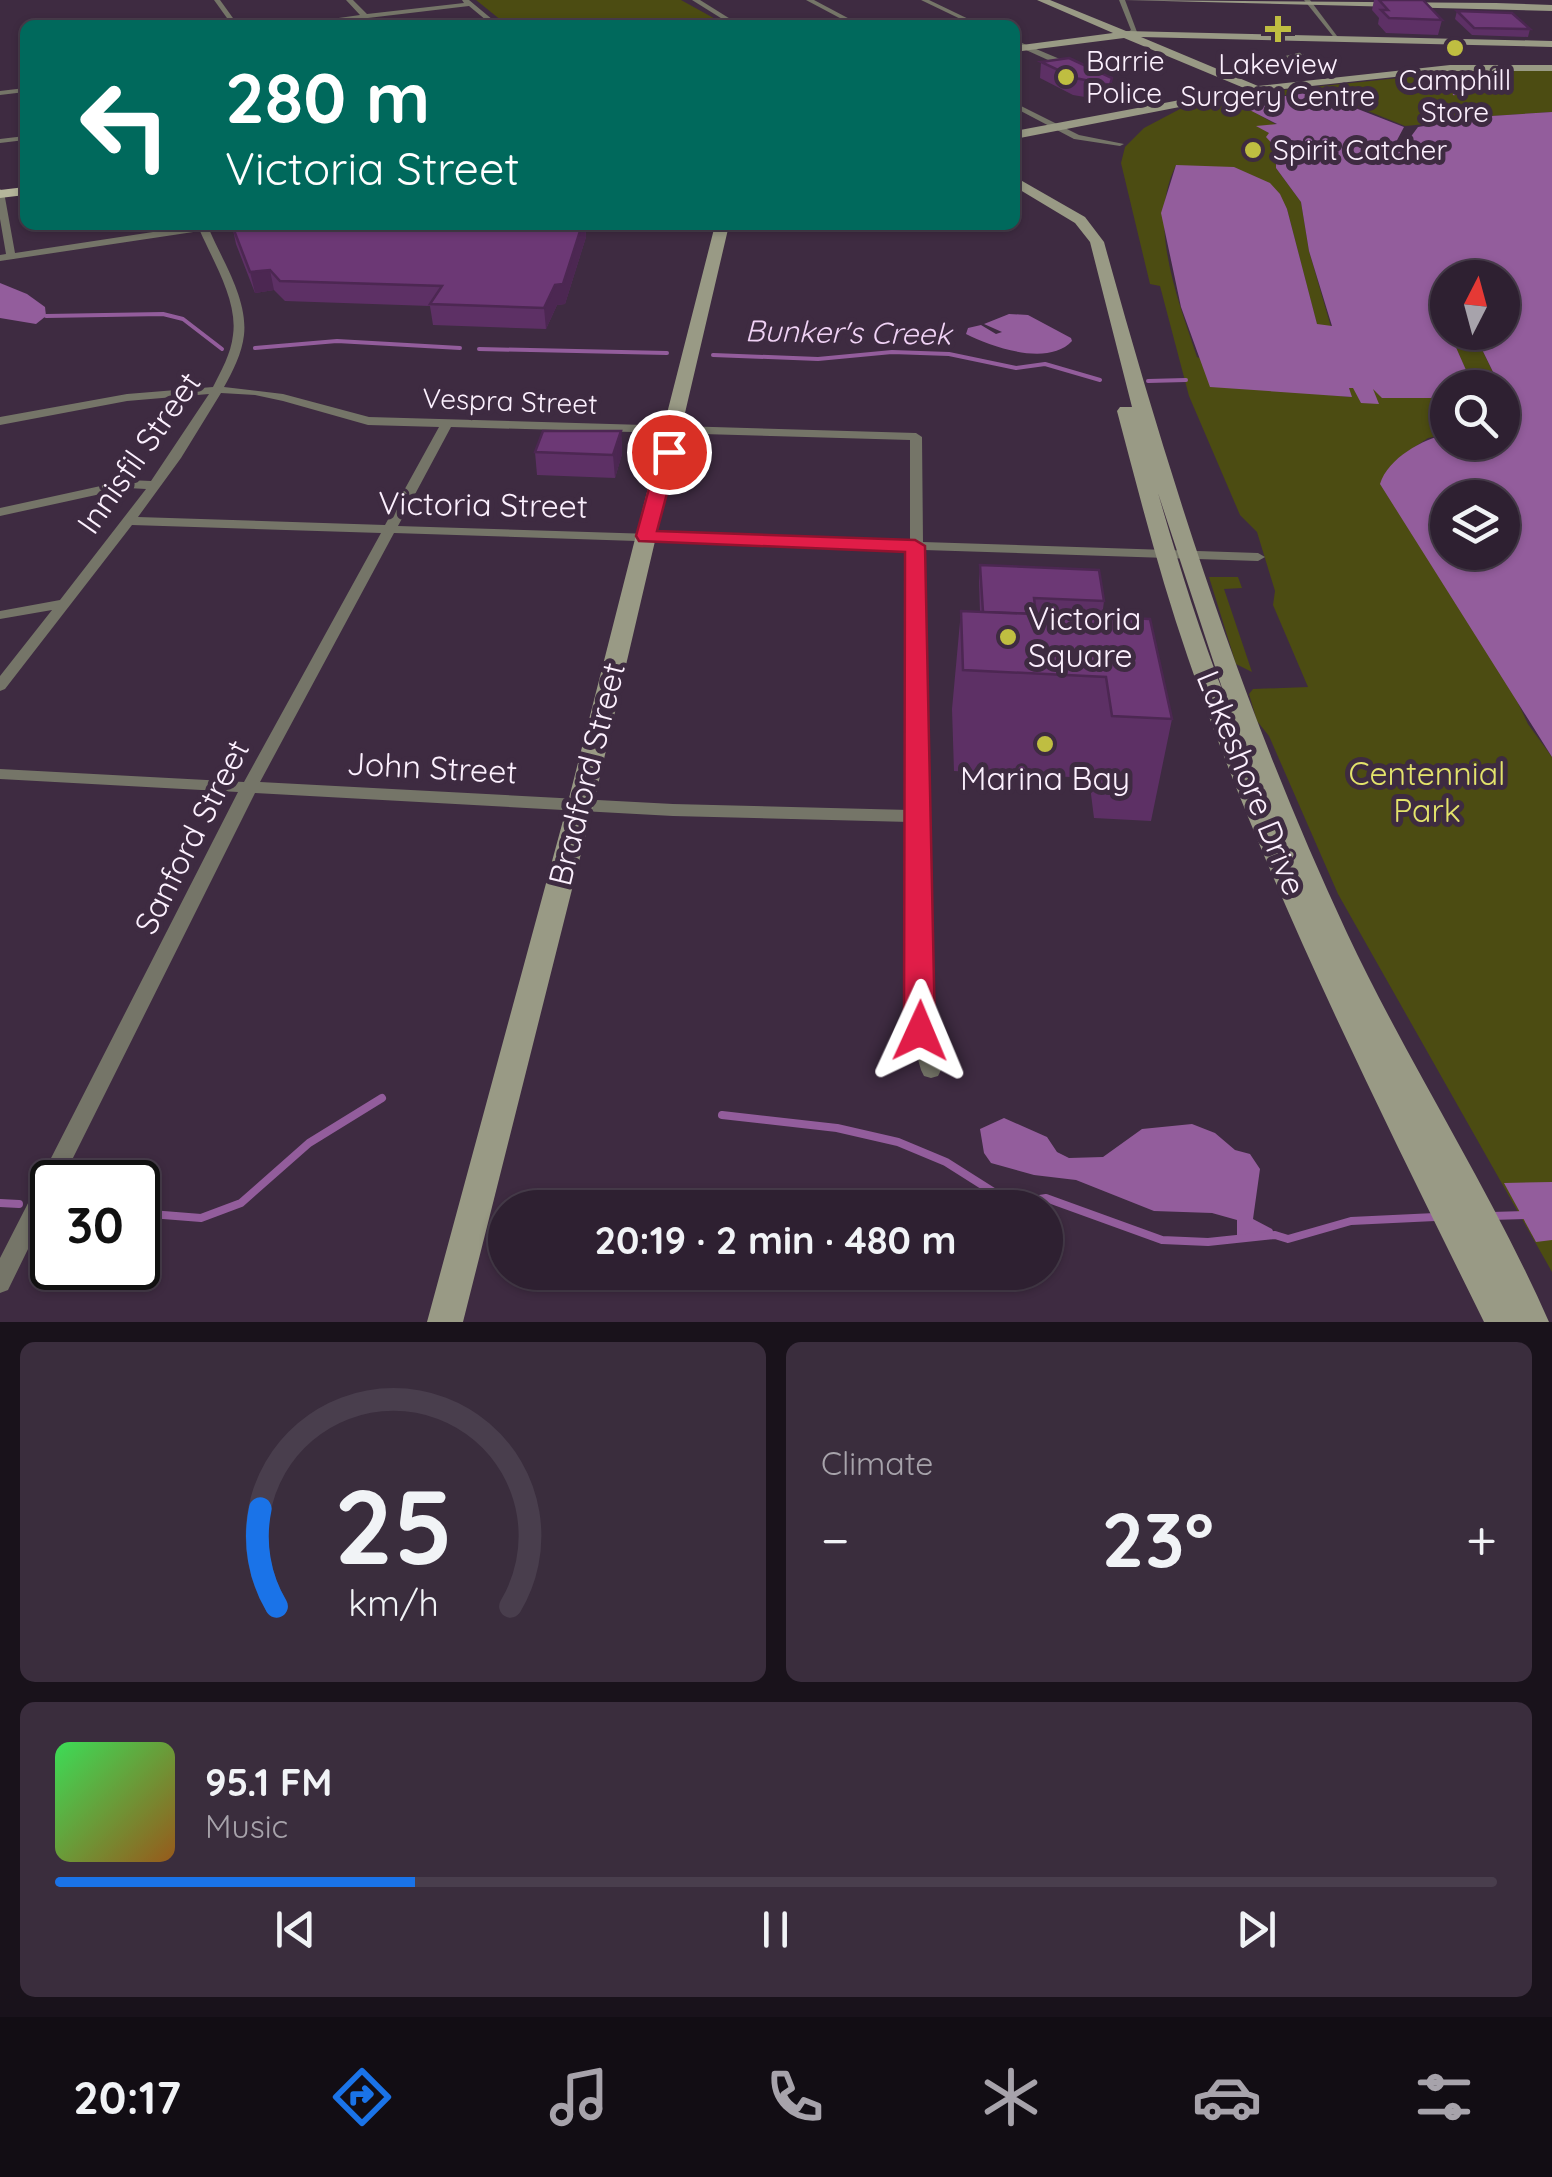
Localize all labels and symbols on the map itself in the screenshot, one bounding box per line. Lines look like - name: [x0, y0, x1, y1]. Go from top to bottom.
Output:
- marker: Lakeview Surgery Centre: [1265, 16, 1291, 42]
- marker: Camphill Store: [1444, 37, 1466, 59]
- place label: Barrie Police: [1086, 43, 1165, 110]
- place label: Lakeview Surgery Centre: [1181, 46, 1375, 113]
- place label: Camphill Store: [1399, 62, 1511, 129]
- marker: Barrie Police: [1055, 66, 1077, 88]
- place label: Spirit Catcher: [1273, 132, 1447, 167]
- marker: Spirit Catcher: [1242, 139, 1264, 161]
- north arrow: [1430, 260, 1520, 350]
- water label: Bunker's Creek: [745, 311, 954, 353]
- street label: Innisfil Street: [68, 364, 209, 541]
- street label: Vespra Street: [422, 380, 598, 421]
- pin: [627, 410, 712, 495]
- street label: Victoria Street: [378, 482, 588, 526]
- place label: Victoria Square: [1028, 598, 1141, 675]
- marker: Victoria Square: [997, 626, 1019, 648]
- street label: Bradford Street: [539, 658, 633, 889]
- street label: Lakeshore Drive: [1189, 664, 1315, 901]
- street label: Sanford Street: [125, 733, 257, 940]
- marker: Marina Bay: [1034, 733, 1056, 755]
- street label: John Street: [346, 743, 518, 791]
- park label: Centennial Park: [1349, 753, 1505, 830]
- place label: Marina Bay: [960, 758, 1130, 798]
- position arrow: [868, 979, 972, 1083]
- speed limit sign: 30: [30, 1160, 160, 1290]

